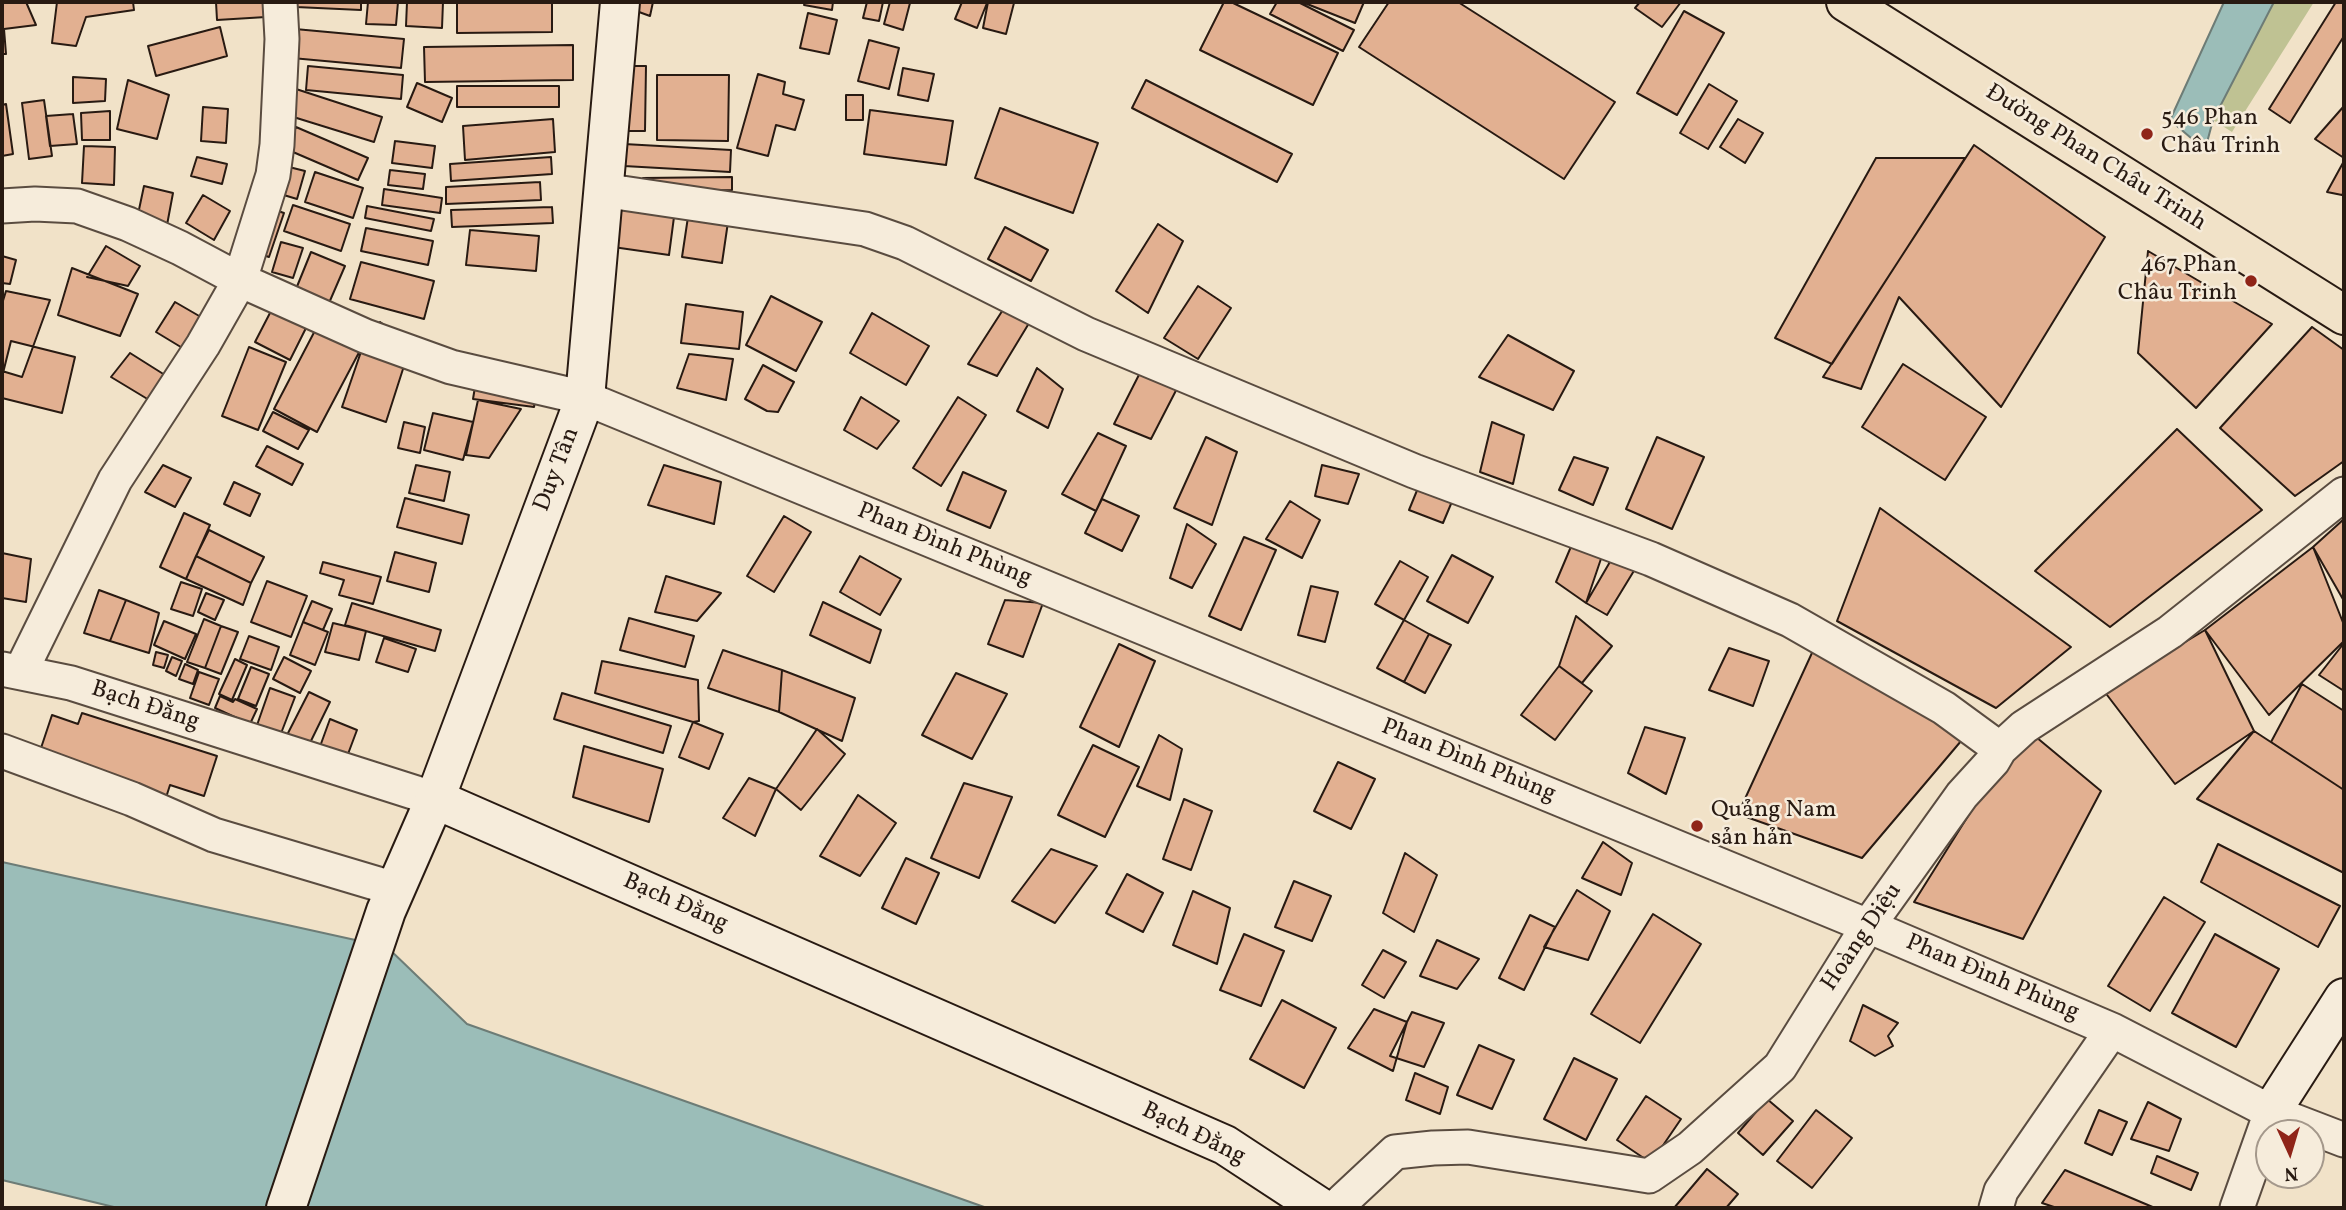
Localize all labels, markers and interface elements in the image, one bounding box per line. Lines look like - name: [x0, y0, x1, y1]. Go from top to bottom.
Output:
- street label: Đường Phan Châu Trinh: [1979, 79, 2211, 239]
- place label: 546 Phan Châu Trinh: [2161, 106, 2280, 162]
- marker: 546 Phan Châu Trinh: [2139, 126, 2155, 142]
- place label: 467 Phan Châu Trinh: [2118, 253, 2237, 309]
- marker: 467 Phan Châu Trinh: [2243, 273, 2259, 289]
- street label: Duy Tân: [529, 424, 587, 516]
- street label: Phan Đình Phùng: [852, 498, 1036, 594]
- street label: Bạch Đằng: [87, 676, 203, 738]
- street label: Phan Đình Phùng: [1376, 714, 1560, 810]
- place label: Quảng Nam sản hản: [1711, 798, 1836, 854]
- marker: Quảng Nam sản hản: [1689, 818, 1705, 834]
- street label: Bạch Đằng: [618, 868, 732, 940]
- street label: Hoàng Diệu: [1816, 879, 1910, 997]
- street label: Phan Đình Phùng: [1901, 929, 2083, 1029]
- street label: Bạch Đằng: [1136, 1097, 1250, 1173]
- north arrow: [2255, 1119, 2325, 1189]
- text: N: [2284, 1160, 2299, 1186]

